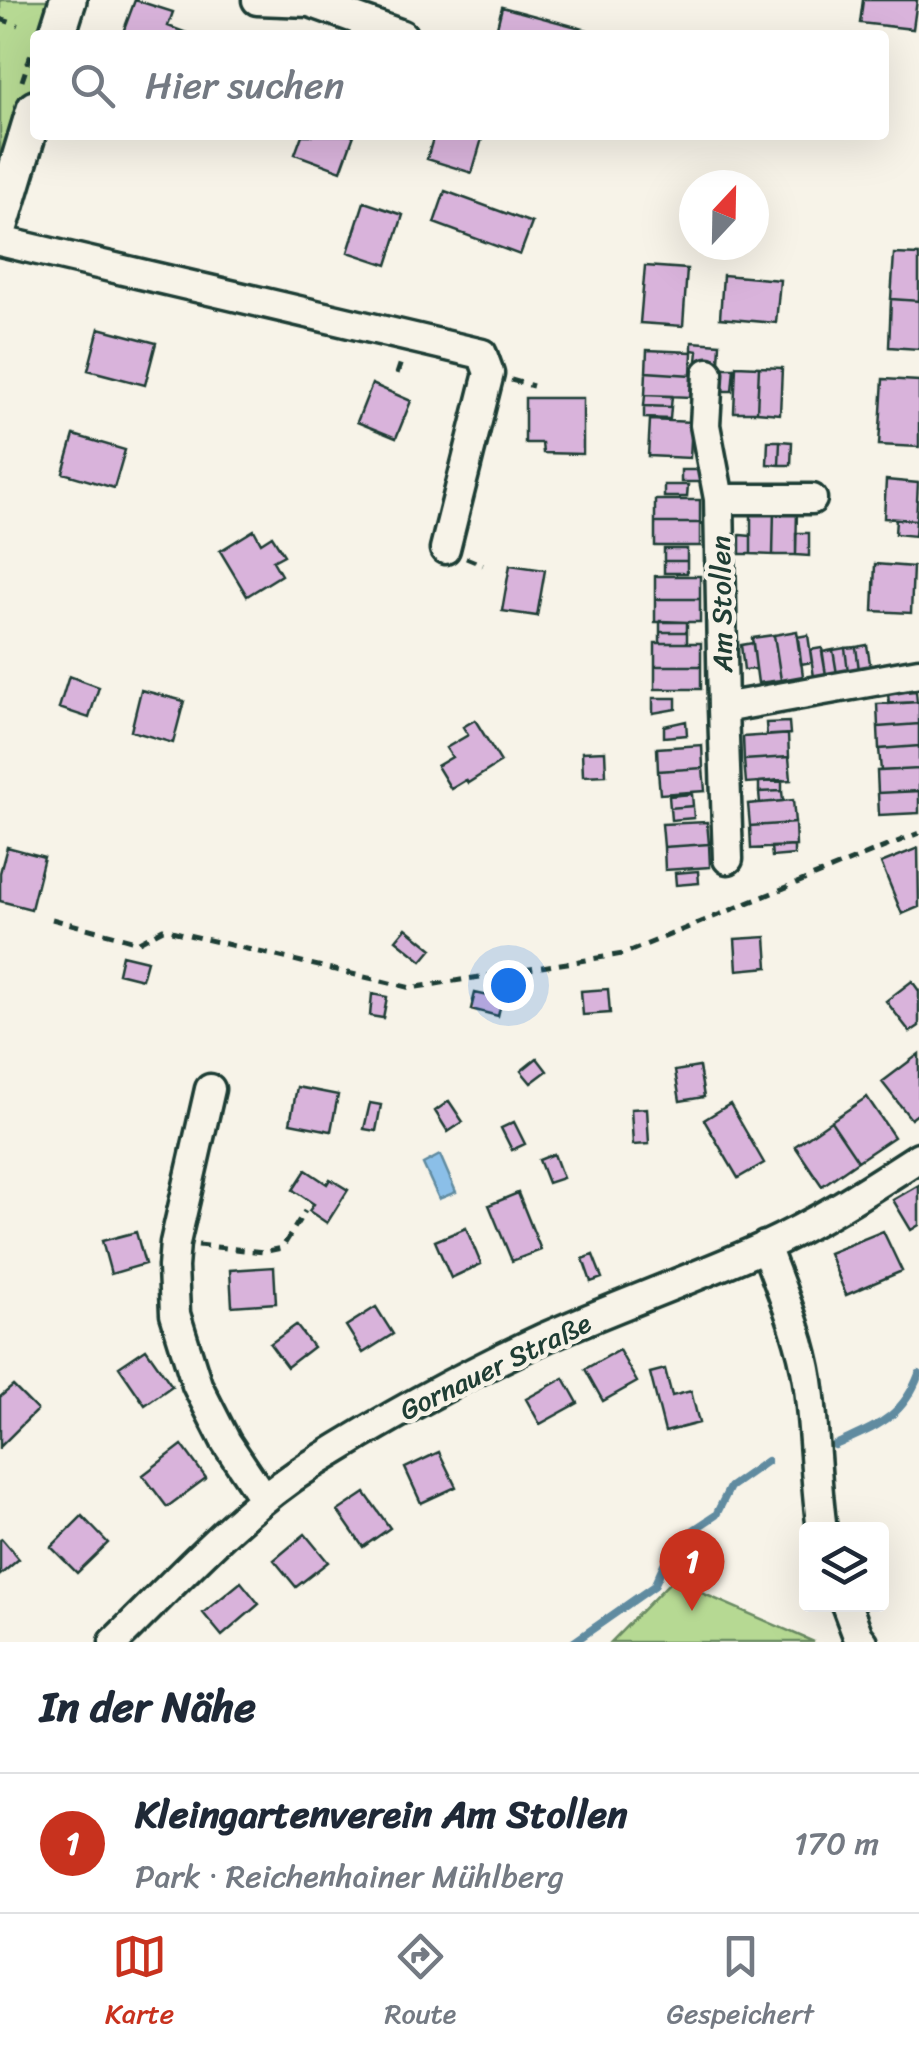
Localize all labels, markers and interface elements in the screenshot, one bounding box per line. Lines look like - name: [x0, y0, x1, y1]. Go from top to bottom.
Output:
- search box: [30, 30, 889, 140]
- text: Hier suchen: [145, 52, 344, 119]
- icon: search: [65, 58, 120, 113]
- north arrow: [679, 170, 769, 260]
- street label: Am Stollen: [696, 535, 747, 674]
- your location: [483, 960, 534, 1011]
- street label: Gornauer Straße: [391, 1299, 600, 1434]
- map controls: [799, 1522, 889, 1612]
- button: layers: [799, 1522, 889, 1612]
- pin: 1: [660, 1528, 724, 1611]
- text: In der Nähe: [40, 1670, 256, 1744]
- text: Kleingartenverein Am Stollen: [135, 1781, 628, 1848]
- text: 1: [66, 1815, 79, 1872]
- text: 170 m: [794, 1815, 879, 1872]
- text: Park · Reichenhainer Mühlberg: [135, 1848, 564, 1905]
- tab: Karte: [105, 1929, 174, 2038]
- tab: Route: [384, 1929, 456, 2038]
- tab: Gespeichert: [666, 1929, 814, 2038]

